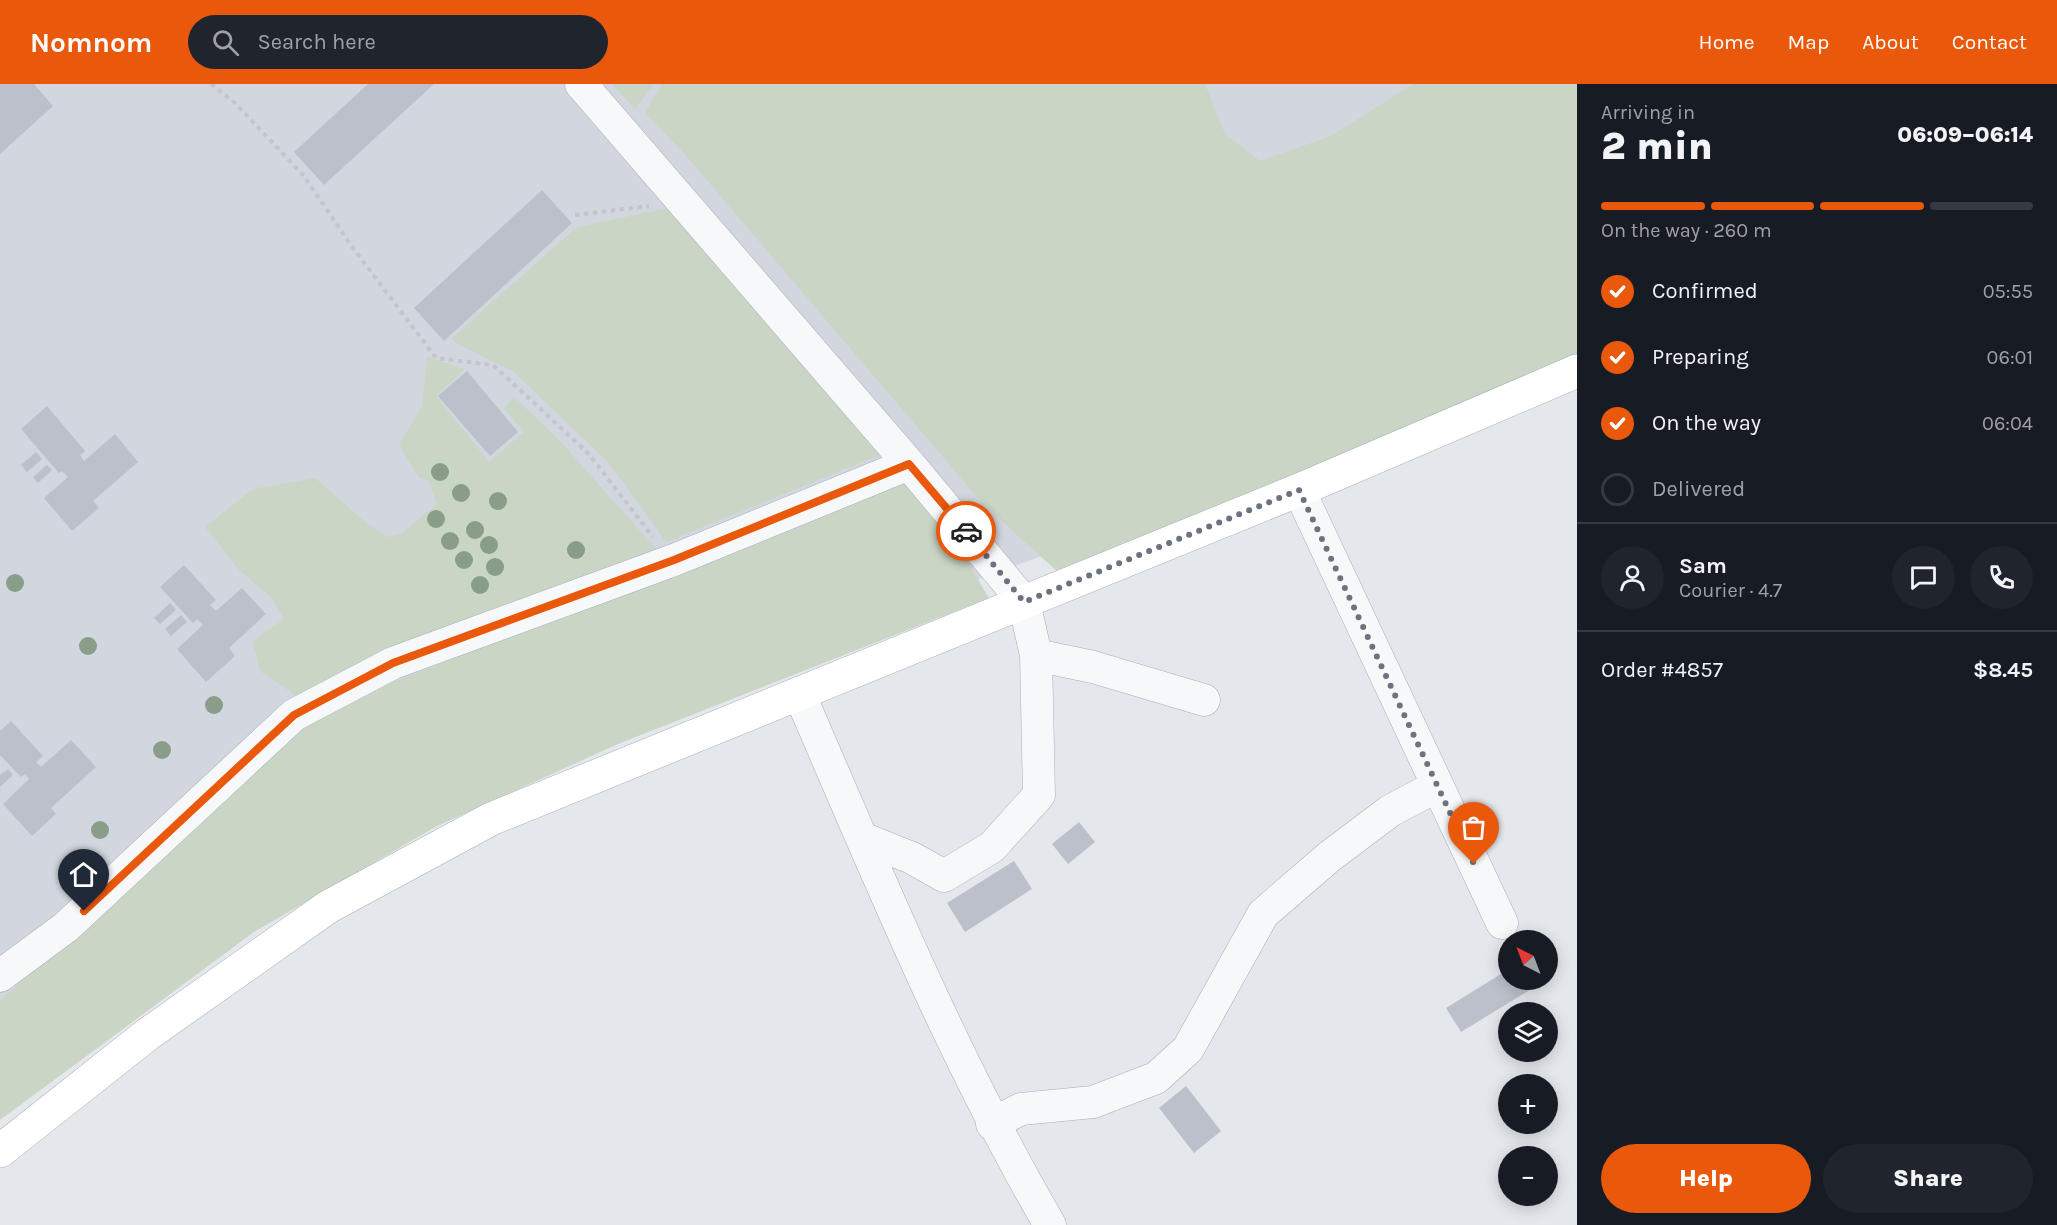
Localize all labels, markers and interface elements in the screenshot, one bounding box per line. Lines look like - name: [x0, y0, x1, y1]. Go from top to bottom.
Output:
- search box: [188, 15, 608, 69]
- text: Nomnom: [30, 26, 152, 59]
- icon: search: [209, 26, 242, 59]
- text: Search here: [257, 29, 376, 55]
- text: Home: [1699, 30, 1755, 54]
- text: Map: [1788, 30, 1829, 54]
- text: About: [1862, 30, 1919, 54]
- text: Contact: [1952, 30, 2027, 54]
- text: Arriving in: [1601, 101, 1695, 124]
- text: 06:09–06:14: [1897, 122, 2033, 148]
- text: 2 min: [1601, 123, 1713, 169]
- text: On the way · 260 m: [1601, 219, 1772, 242]
- icon: check: [1601, 275, 1634, 308]
- text: Confirmed: [1652, 278, 1758, 304]
- text: 05:55: [1983, 280, 2033, 303]
- icon: check: [1601, 341, 1634, 374]
- text: Preparing: [1652, 344, 1749, 370]
- text: 06:01: [1987, 346, 2033, 369]
- icon: check: [1601, 407, 1634, 440]
- text: On the way: [1652, 410, 1761, 436]
- text: 06:04: [1982, 412, 2033, 435]
- text: Delivered: [1652, 476, 1745, 502]
- courier: [936, 501, 996, 561]
- icon: car: [950, 515, 983, 548]
- button: person: [1601, 546, 1664, 609]
- button: chat: [1892, 546, 1955, 609]
- button: phone: [1970, 546, 2033, 609]
- text: Sam: [1679, 553, 1727, 579]
- text: Courier · 4.7: [1679, 579, 1782, 602]
- text: Order #4857: [1601, 657, 1723, 683]
- text: $8.45: [1973, 657, 2033, 683]
- pin: [1448, 802, 1499, 864]
- icon: bag: [1457, 811, 1490, 844]
- pin: [58, 849, 109, 911]
- icon: home: [67, 858, 100, 891]
- north arrow: [1498, 930, 1558, 990]
- map controls: [1498, 930, 1558, 1206]
- button: layers: [1498, 1002, 1558, 1062]
- button: +: [1498, 1074, 1558, 1134]
- button: Help: [1601, 1144, 1811, 1213]
- button: Share: [1823, 1144, 2033, 1213]
- button: −: [1498, 1146, 1558, 1206]

